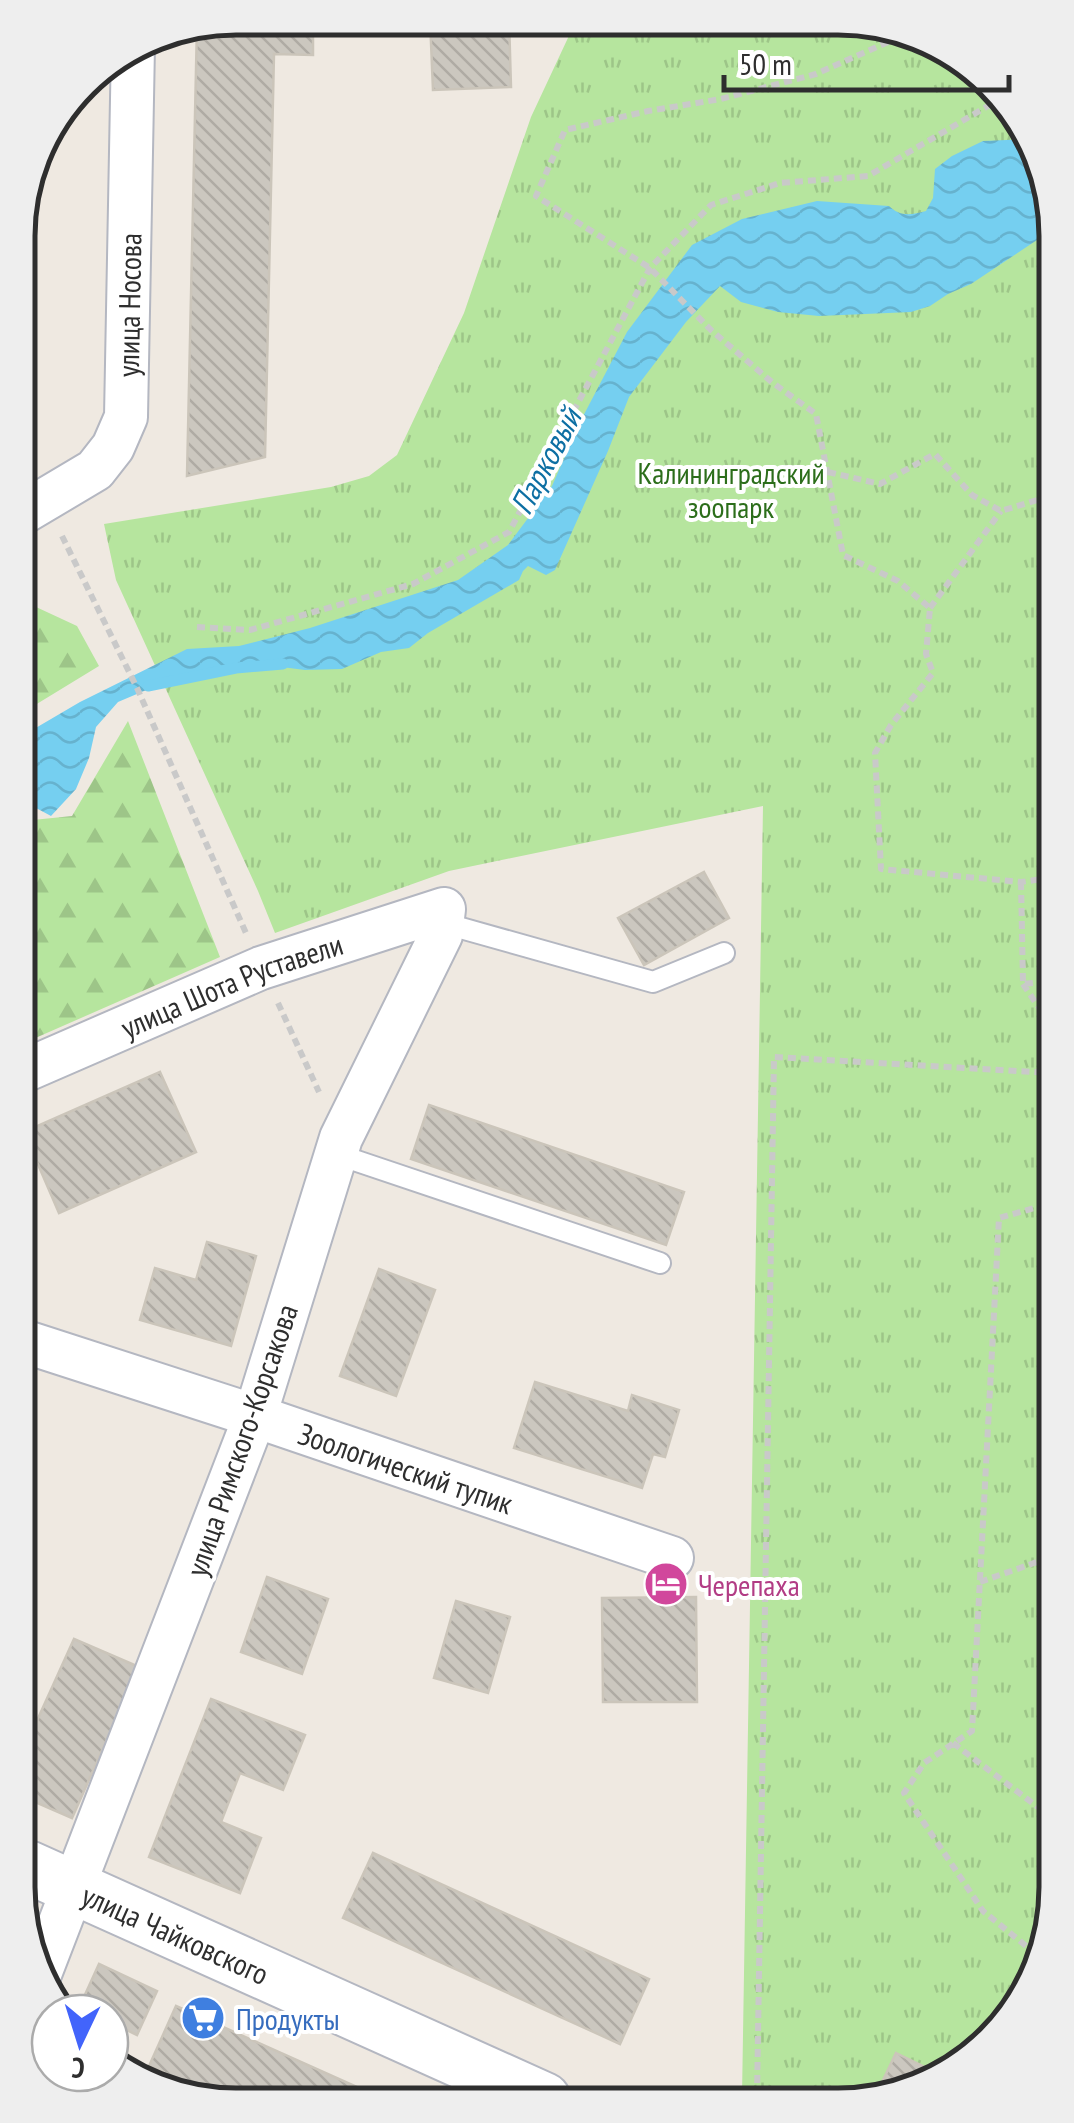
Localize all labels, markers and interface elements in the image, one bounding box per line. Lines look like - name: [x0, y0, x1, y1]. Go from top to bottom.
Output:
- scale bar: [724, 30, 1009, 92]
- text: 50 m: [739, 44, 792, 83]
- street label: улица Носова: [107, 233, 149, 377]
- water label: Парковый: [500, 398, 592, 521]
- park label: Калининградский зоопарк: [637, 453, 825, 526]
- street label: улица Шота Руставели: [115, 924, 347, 1046]
- street label: улица Римского-Корсакова: [176, 1299, 306, 1581]
- street label: Зоологический тупик: [294, 1413, 518, 1522]
- hotel icon: Черепаха: [643, 1561, 689, 1607]
- place label: Черепаха: [698, 1565, 800, 1604]
- street label: улица Чайковского: [76, 1874, 275, 1992]
- north arrow: [30, 1993, 130, 2093]
- supermarket icon: Продукты: [180, 1995, 226, 2041]
- place label: Продукты: [236, 1999, 340, 2038]
- text: С: [70, 2050, 86, 2087]

